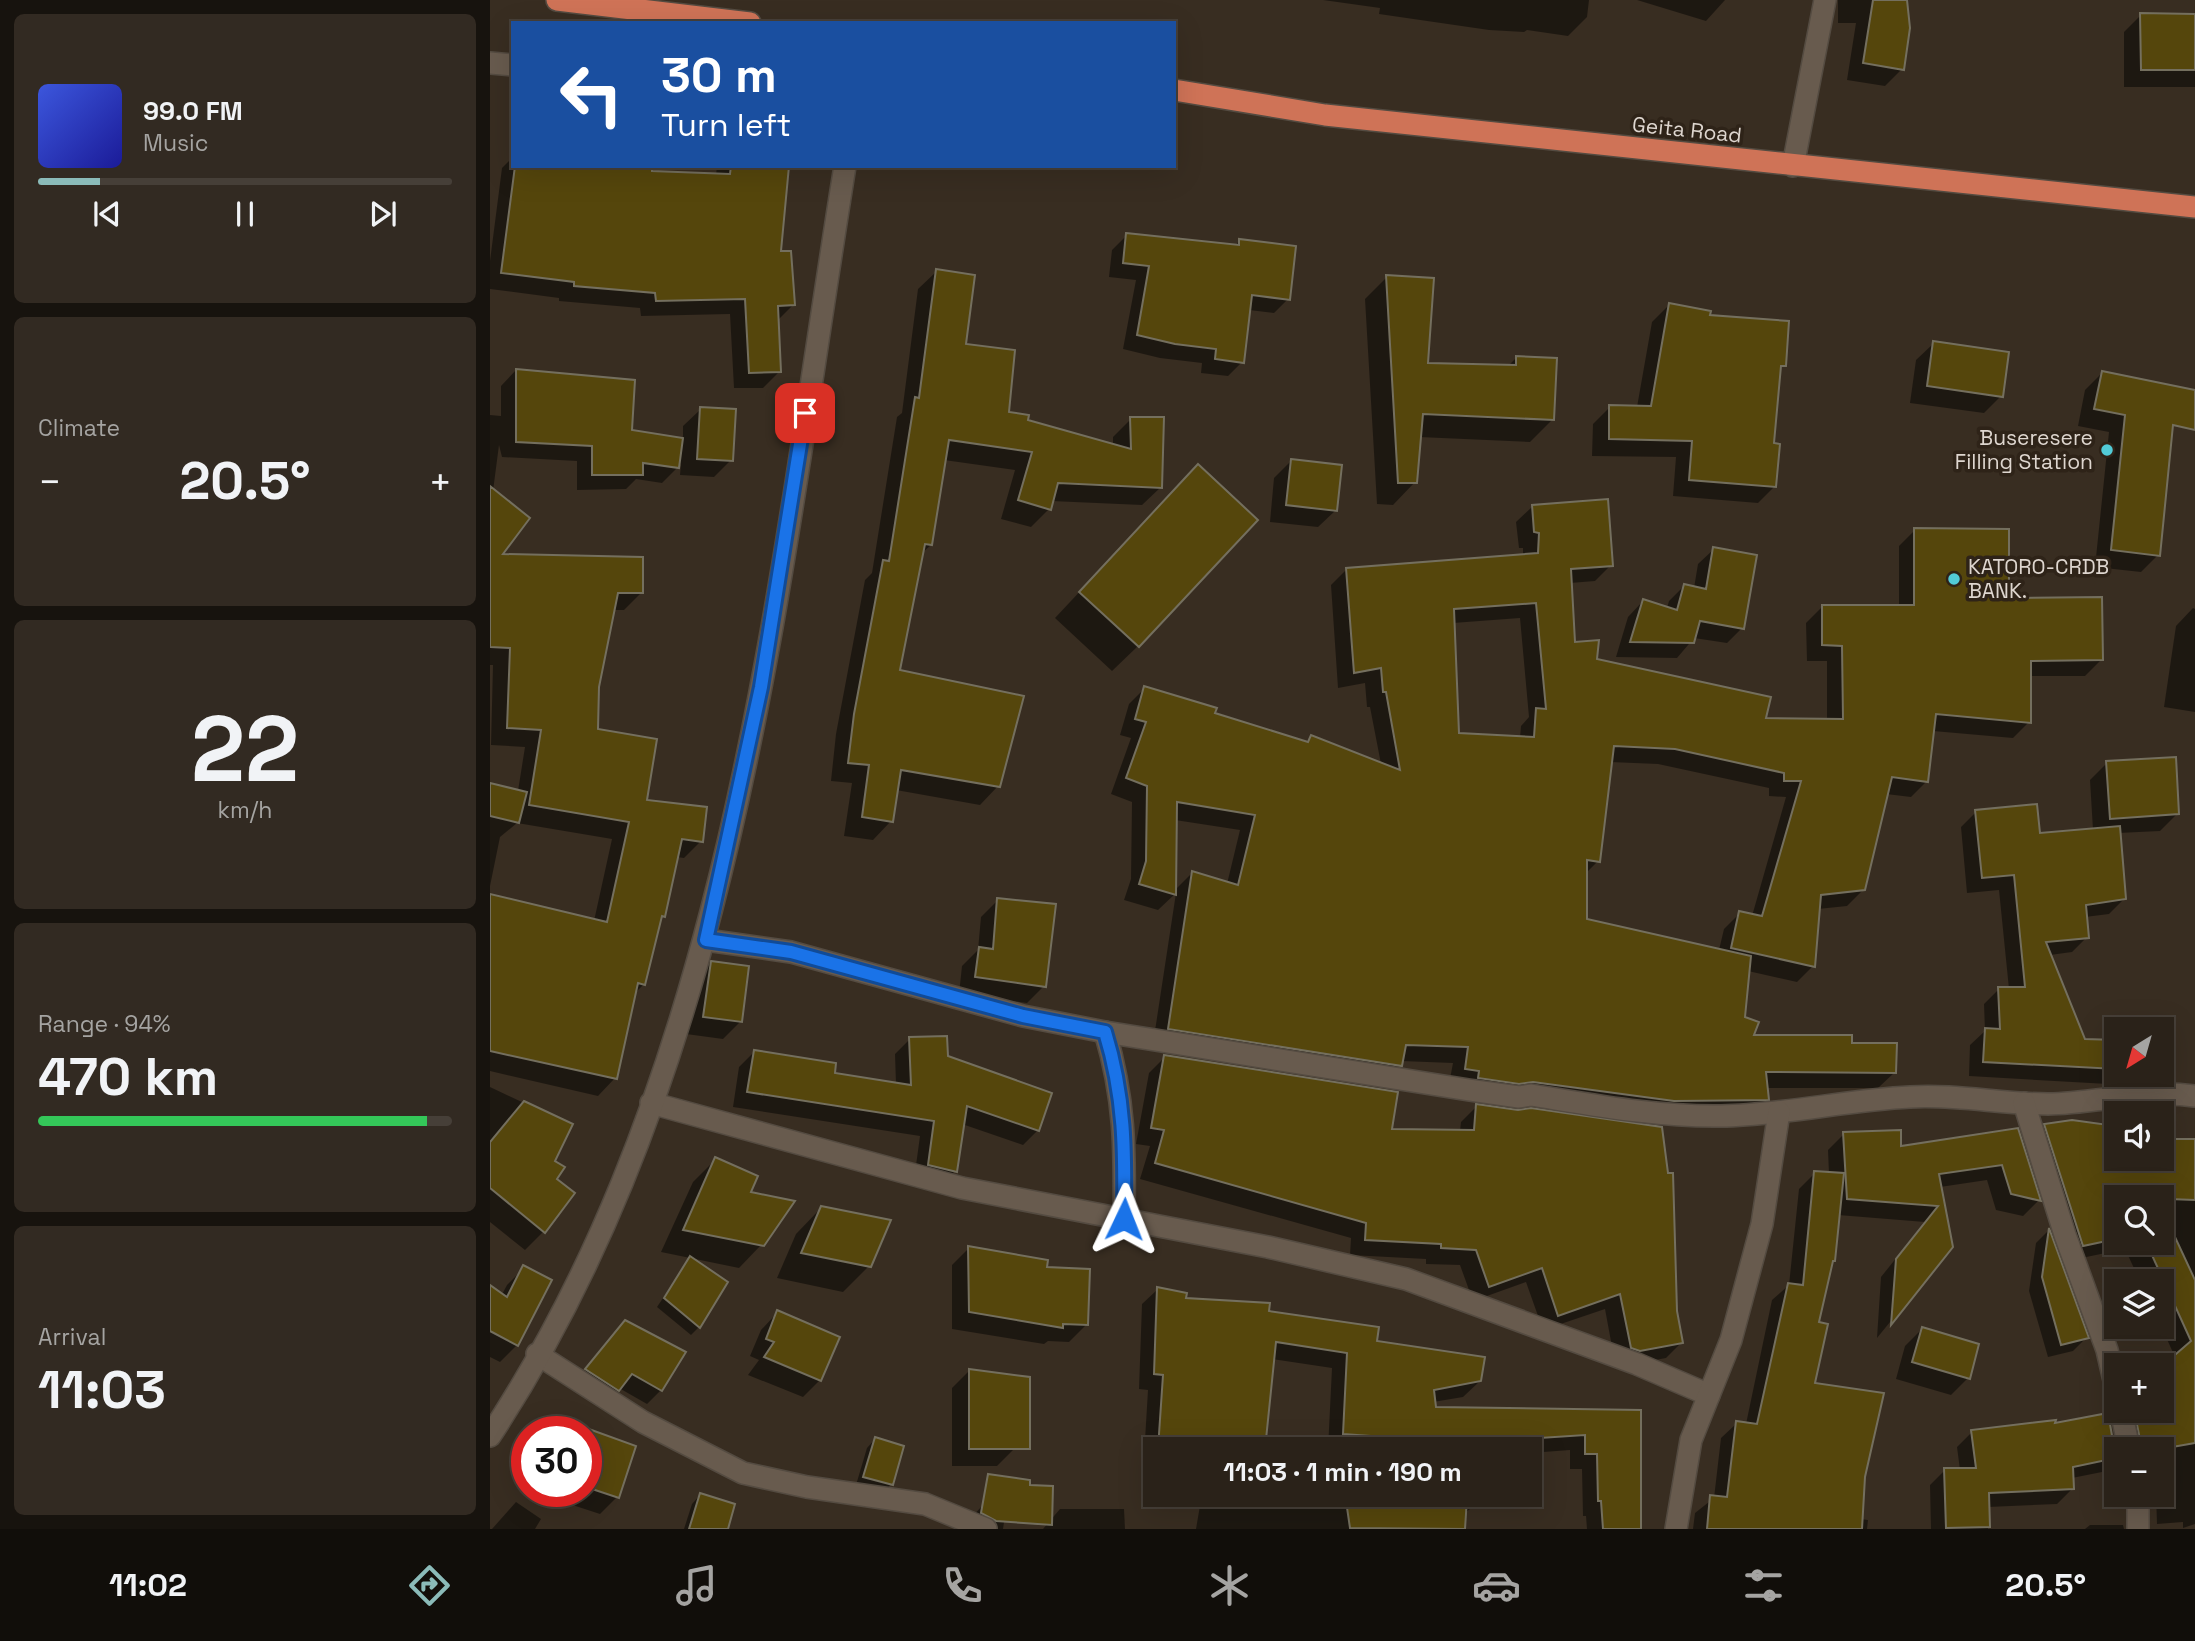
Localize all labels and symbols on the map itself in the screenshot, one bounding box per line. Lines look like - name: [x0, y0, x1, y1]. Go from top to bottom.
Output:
- street label: Geita Road: [1631, 110, 1743, 149]
- pin: [775, 383, 835, 443]
- place label: Buseresere Filling Station: [1955, 424, 2093, 475]
- marker: Buseresere Filling Station: [2099, 442, 2115, 458]
- place label: KATORO-CRDB BANK.: [1968, 553, 2109, 604]
- marker: KATORO-CRDB BANK.: [1946, 571, 1962, 587]
- north arrow: [2104, 1017, 2174, 1087]
- position arrow: [1087, 1182, 1161, 1256]
- speed limit sign: 30: [511, 1416, 602, 1507]

